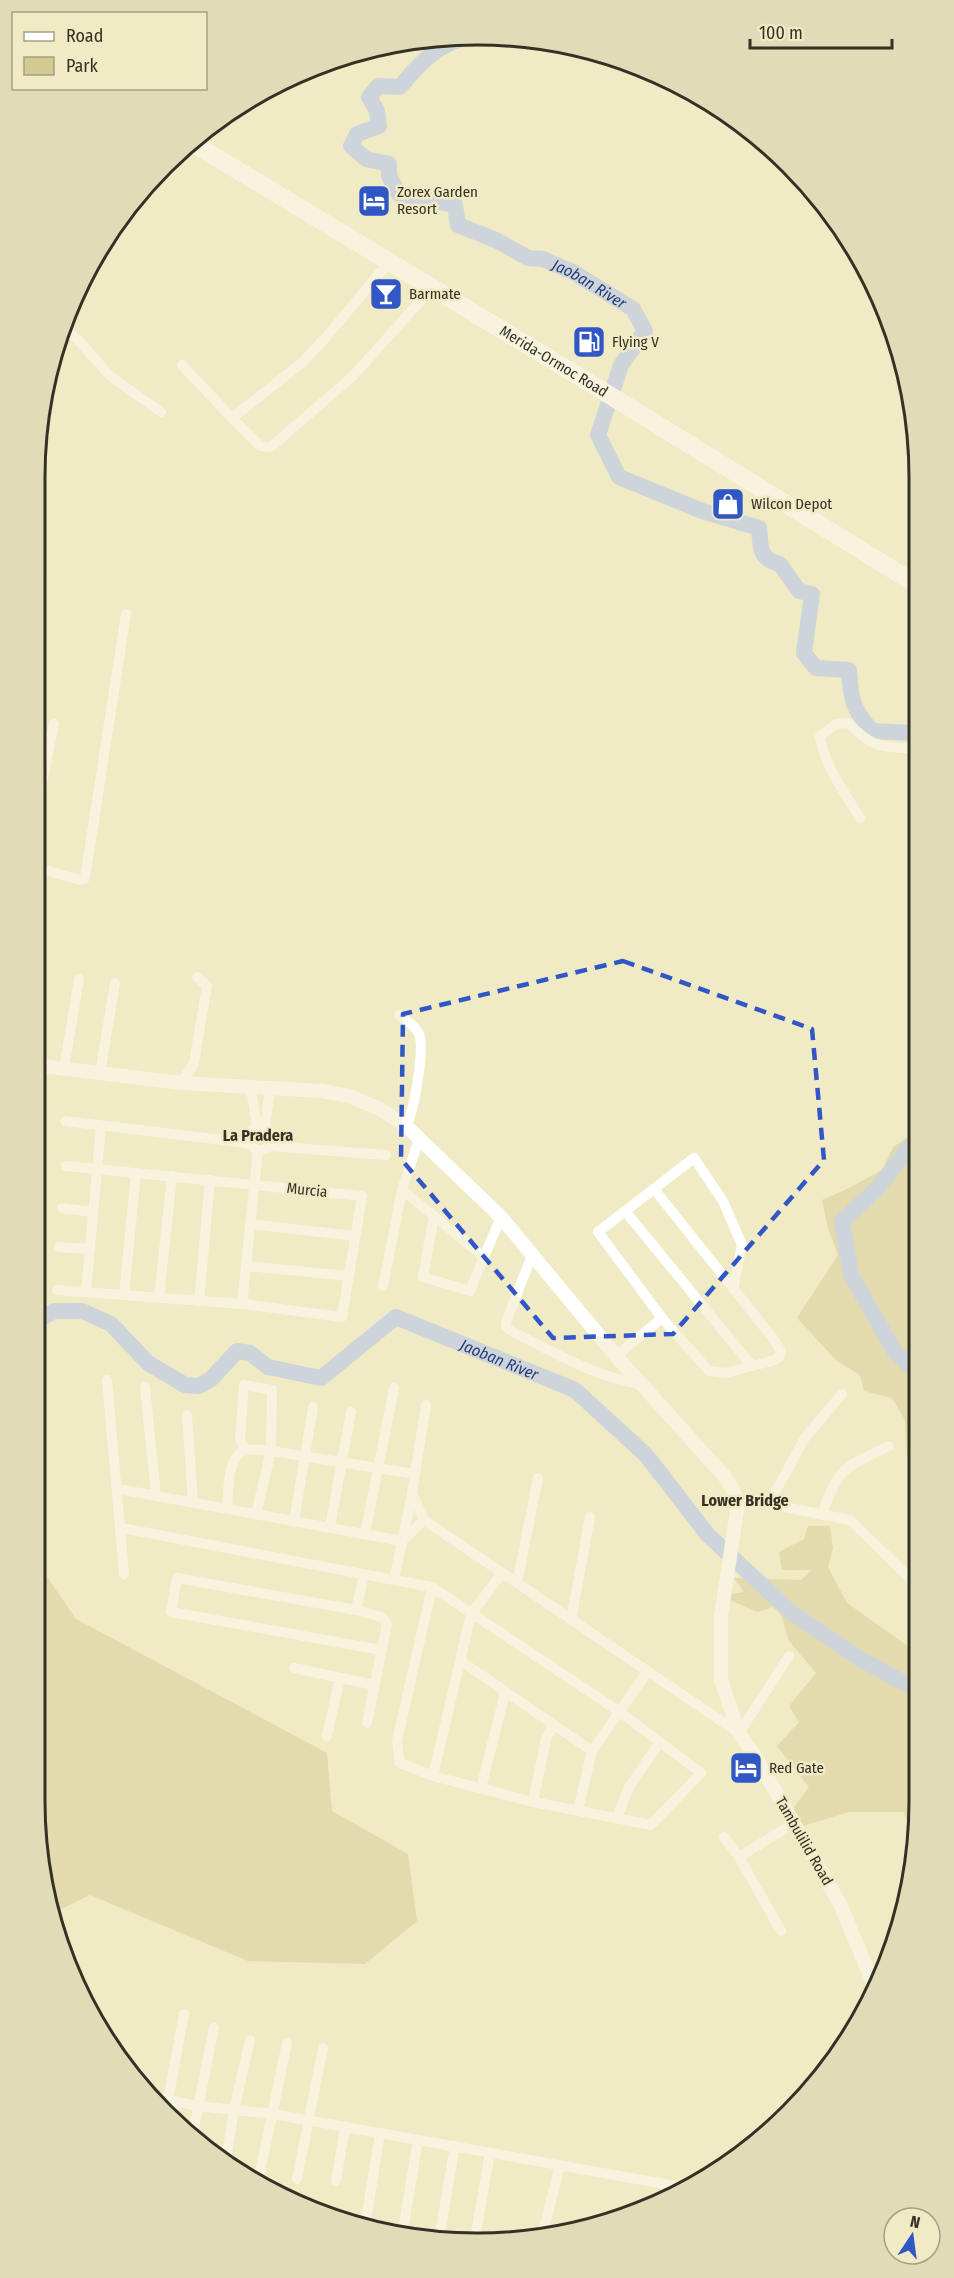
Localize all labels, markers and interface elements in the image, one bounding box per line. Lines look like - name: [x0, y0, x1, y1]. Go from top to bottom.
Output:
- legend: [12, 12, 207, 90]
- scale bar: [750, 12, 892, 50]
- text: 100 m: [759, 22, 803, 44]
- text: Road: [66, 25, 103, 47]
- text: Park: [66, 55, 99, 77]
- hotel icon: Zorex Garden Resort: [356, 183, 392, 219]
- place label: Zorex Garden Resort: [397, 183, 478, 218]
- water label: Jaoban River: [549, 254, 631, 313]
- bar icon: Barmate: [368, 276, 404, 312]
- place label: Barmate: [409, 285, 461, 303]
- street label: Merida-Ormoc Road: [497, 322, 611, 401]
- fuel station icon: Flying V: [571, 324, 607, 360]
- place label: Flying V: [612, 333, 659, 351]
- shop icon: Wilcon Depot: [710, 486, 746, 522]
- place label: Wilcon Depot: [751, 495, 832, 513]
- district label: La Pradera: [223, 1126, 293, 1145]
- street label: Murcia: [286, 1179, 328, 1201]
- water label: Jaoban River: [457, 1334, 542, 1384]
- district label: Lower Bridge: [701, 1491, 789, 1510]
- hotel icon: Red Gate: [728, 1750, 764, 1786]
- place label: Red Gate: [769, 1759, 824, 1777]
- street label: Tambulilid Road: [771, 1794, 837, 1888]
- north arrow: [882, 2206, 942, 2266]
- text: N: [908, 2212, 922, 2232]

